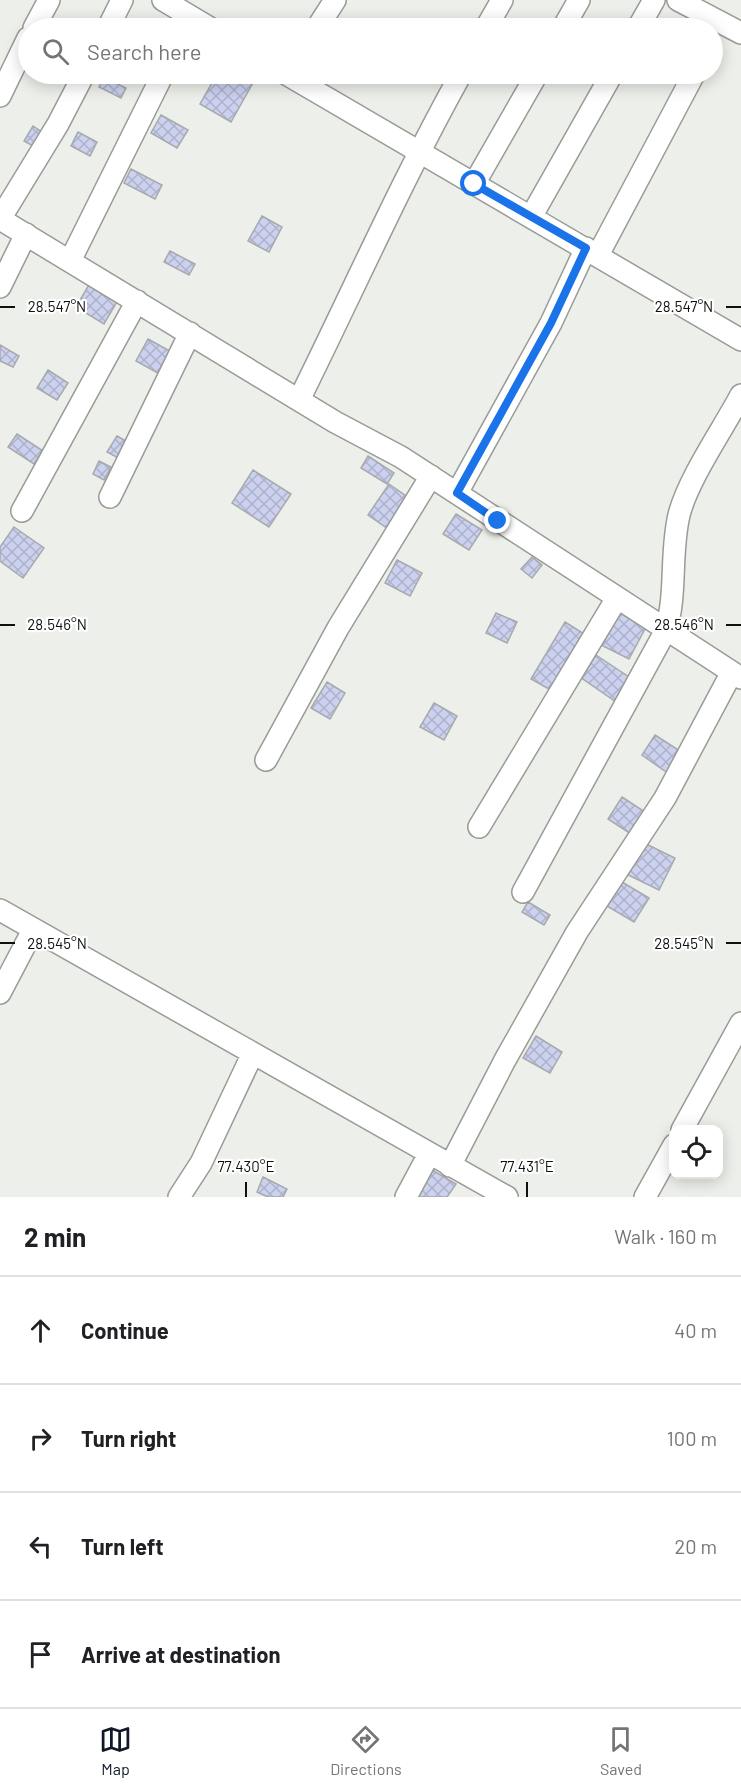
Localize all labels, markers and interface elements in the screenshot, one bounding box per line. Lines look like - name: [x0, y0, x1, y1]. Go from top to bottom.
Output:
- search box: [18, 18, 723, 84]
- icon: search: [39, 35, 72, 68]
- text: Search here: [87, 38, 201, 64]
- route start: [460, 170, 486, 196]
- text: 28.547°N: [28, 297, 86, 315]
- text: 28.547°N: [655, 297, 713, 315]
- route end: [484, 507, 510, 533]
- text: 28.546°N: [27, 615, 87, 633]
- text: 28.546°N: [654, 615, 714, 633]
- text: 28.545°N: [27, 934, 87, 952]
- text: 28.545°N: [654, 934, 714, 952]
- map controls: [669, 1125, 723, 1179]
- button: locate: [669, 1125, 723, 1179]
- text: 77.430°E: [218, 1157, 274, 1175]
- text: 77.431°E: [500, 1157, 554, 1175]
- text: 2 min: [24, 1221, 86, 1252]
- text: Walk · 160 m: [614, 1224, 717, 1248]
- icon: ahead: [24, 1314, 57, 1347]
- text: Continue: [81, 1317, 169, 1343]
- text: 40 m: [674, 1318, 717, 1342]
- icon: right: [24, 1422, 57, 1455]
- text: Turn right: [81, 1425, 176, 1451]
- text: 100 m: [667, 1426, 717, 1450]
- icon: left: [24, 1530, 57, 1563]
- text: Turn left: [81, 1533, 164, 1559]
- text: 20 m: [674, 1534, 717, 1558]
- icon: arrive: [24, 1638, 57, 1671]
- text: Arrive at destination: [81, 1641, 280, 1667]
- tab: Map: [99, 1723, 132, 1778]
- tab: Directions: [330, 1723, 402, 1778]
- tab: Saved: [600, 1723, 642, 1778]

